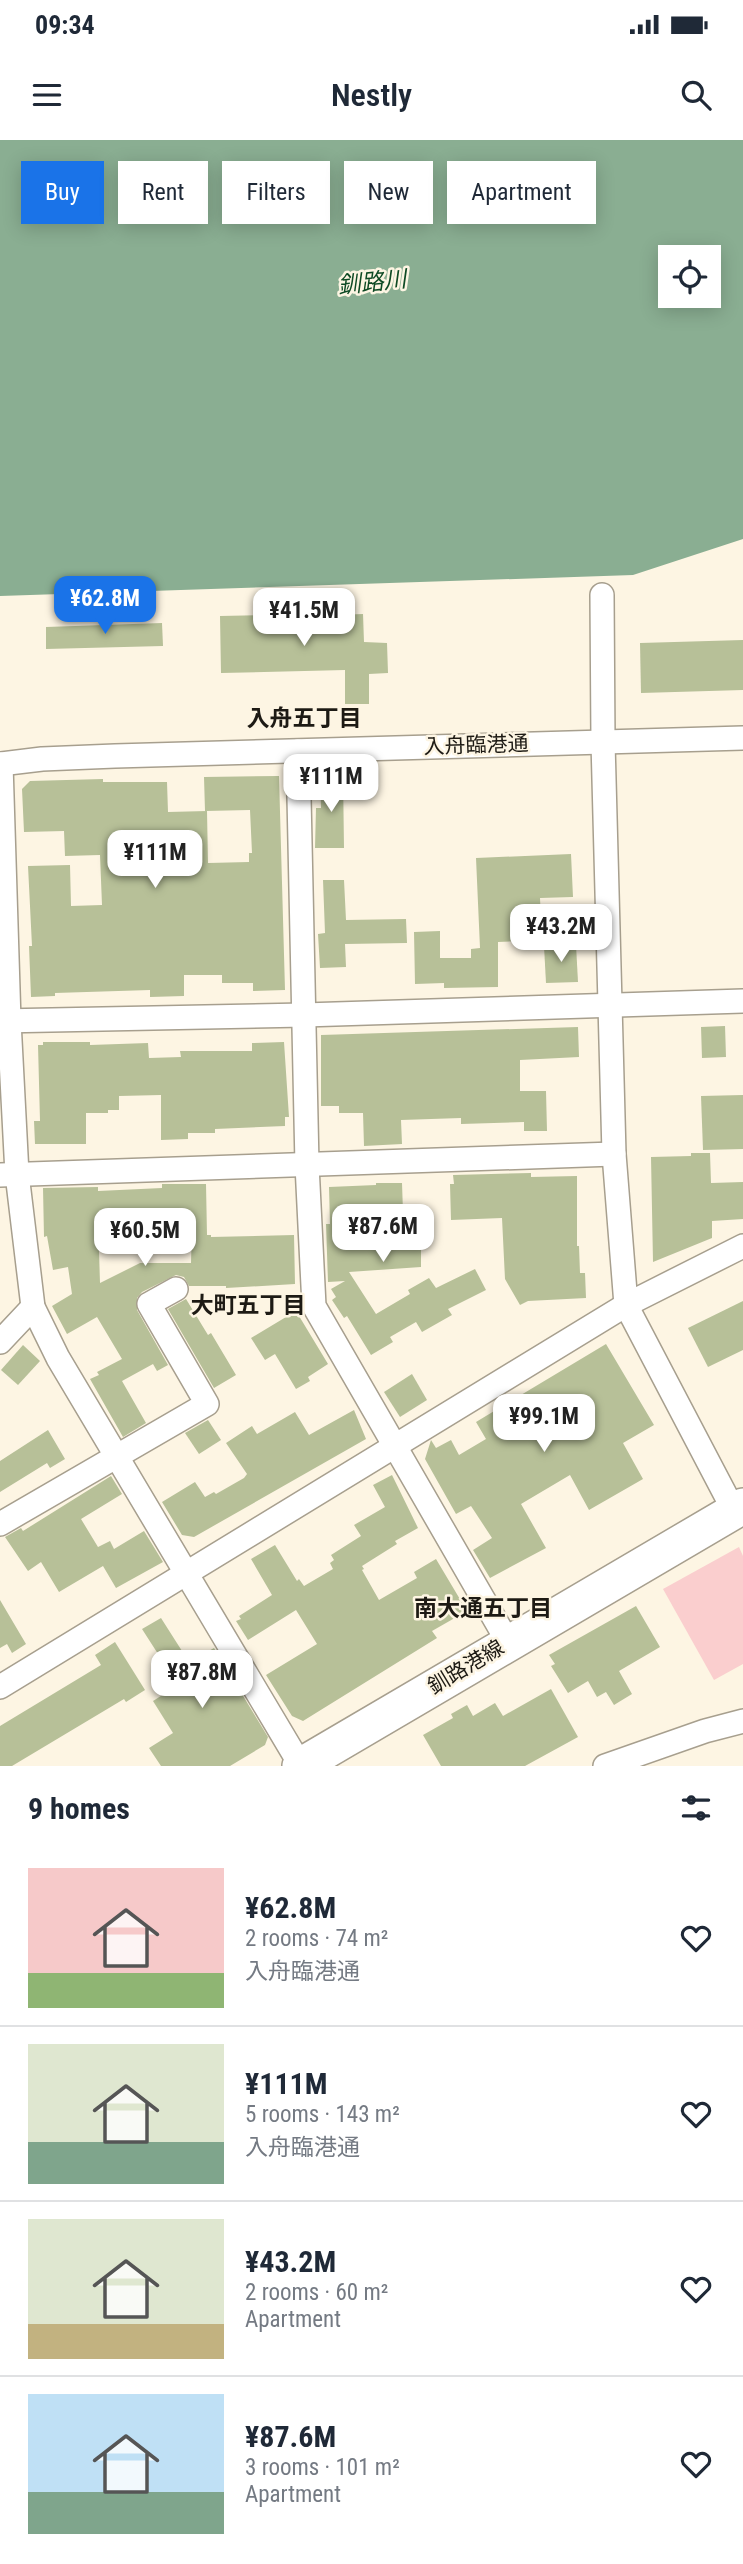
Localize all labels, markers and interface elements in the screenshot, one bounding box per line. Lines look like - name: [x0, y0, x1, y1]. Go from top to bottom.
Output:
- text: 09:34: [35, 10, 95, 40]
- icon: menu: [28, 76, 66, 114]
- text: Nestly: [331, 76, 412, 114]
- icon: search: [677, 76, 715, 114]
- chip: Buy: [21, 161, 104, 224]
- chip: Rent: [118, 161, 208, 224]
- chip: Filters: [222, 161, 330, 224]
- chip: New: [344, 161, 433, 224]
- chip: Apartment: [447, 161, 596, 224]
- map controls: [658, 245, 721, 308]
- button: locate: [658, 245, 721, 308]
- water label: 釧路川: [336, 265, 411, 300]
- pin: ¥62.8M: [48, 576, 162, 636]
- text: ¥62.8M: [70, 585, 140, 612]
- pin: ¥41.5M: [247, 588, 361, 648]
- text: ¥41.5M: [269, 597, 339, 624]
- district label: 入舟五丁目: [247, 705, 362, 732]
- street label: 入舟臨港通: [423, 731, 529, 759]
- pin: ¥111M: [282, 754, 380, 814]
- text: ¥111M: [299, 763, 363, 790]
- pin: ¥111M: [106, 830, 204, 890]
- text: ¥111M: [123, 839, 187, 866]
- pin: ¥43.2M: [504, 904, 618, 964]
- text: ¥43.2M: [526, 913, 596, 940]
- pin: ¥87.6M: [326, 1204, 440, 1264]
- pin: ¥60.5M: [88, 1208, 202, 1268]
- text: ¥87.6M: [348, 1213, 418, 1240]
- text: ¥60.5M: [110, 1217, 180, 1244]
- district label: 大町五丁目: [191, 1292, 306, 1319]
- pin: ¥99.1M: [487, 1394, 601, 1454]
- text: ¥99.1M: [509, 1403, 579, 1430]
- district label: 南大通五丁目: [414, 1595, 552, 1622]
- street label: 釧路港線: [424, 1635, 508, 1699]
- pin: ¥87.8M: [145, 1650, 259, 1710]
- text: ¥87.8M: [167, 1659, 237, 1686]
- icon: filters: [677, 1789, 715, 1827]
- text: 9 homes: [28, 1791, 130, 1826]
- text: ¥62.8M: [245, 1890, 336, 1925]
- icon: home: [84, 1896, 168, 1980]
- icon: heart: [677, 1919, 715, 1957]
- text: 2 rooms · 74 m²: [245, 1925, 388, 1952]
- text: 入舟臨港通: [245, 1958, 360, 1985]
- text: ¥111M: [245, 2066, 328, 2101]
- icon: home: [84, 2072, 168, 2156]
- icon: heart: [677, 2095, 715, 2133]
- text: 5 rooms · 143 m²: [245, 2101, 400, 2128]
- text: 入舟臨港通: [245, 2134, 360, 2161]
- text: ¥43.2M: [245, 2244, 336, 2279]
- icon: home: [84, 2247, 168, 2331]
- icon: heart: [677, 2270, 715, 2308]
- text: 2 rooms · 60 m²: [245, 2279, 388, 2306]
- text: Apartment: [245, 2306, 341, 2333]
- text: ¥87.6M: [245, 2419, 336, 2454]
- icon: home: [84, 2422, 168, 2506]
- icon: heart: [677, 2445, 715, 2483]
- text: 3 rooms · 101 m²: [245, 2454, 400, 2481]
- text: Apartment: [245, 2481, 341, 2508]

